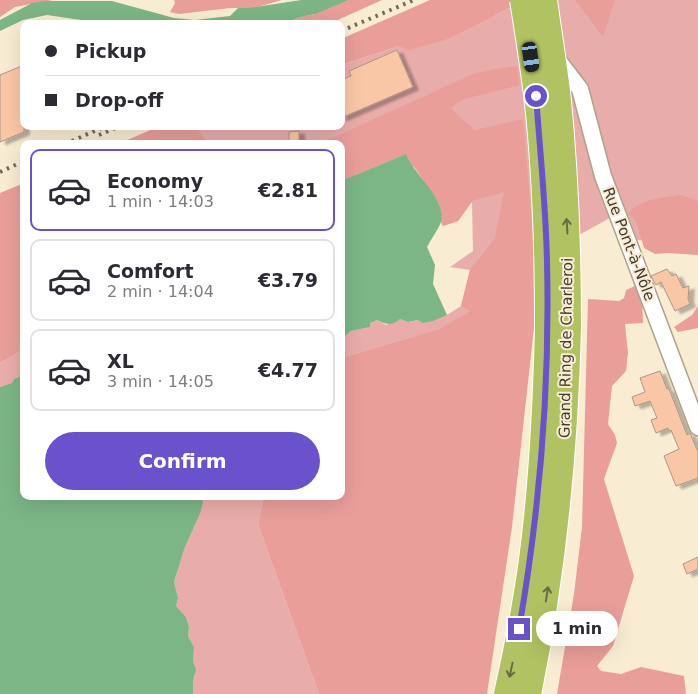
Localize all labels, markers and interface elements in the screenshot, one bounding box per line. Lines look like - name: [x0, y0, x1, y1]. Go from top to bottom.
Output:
- text: Pickup: [75, 40, 146, 62]
- car: [521, 41, 540, 73]
- route start: [525, 85, 547, 107]
- text: Drop-off: [75, 89, 163, 111]
- icon: car: [47, 168, 92, 213]
- text: Economy: [107, 170, 203, 192]
- text: €2.81: [258, 179, 318, 201]
- street label: Rue Pont-à-Nôle: [599, 185, 659, 303]
- text: 1 min · 14:03: [107, 192, 214, 211]
- one-way arrow: [563, 218, 572, 234]
- icon: car: [47, 258, 92, 303]
- street label: Grand Ring de Charleroi: [555, 258, 577, 438]
- text: Comfort: [107, 260, 194, 282]
- text: €3.79: [258, 269, 318, 291]
- text: 2 min · 14:04: [107, 282, 214, 301]
- icon: car: [47, 348, 92, 393]
- text: XL: [107, 350, 134, 372]
- text: €4.77: [258, 359, 318, 381]
- text: 3 min · 14:05: [107, 372, 214, 391]
- button: Confirm: [45, 432, 320, 490]
- one-way arrow: [543, 587, 553, 603]
- callout: 1 min: [536, 612, 619, 646]
- route end: [508, 618, 530, 640]
- text: 1 min: [552, 619, 602, 638]
- one-way arrow: [506, 662, 515, 678]

